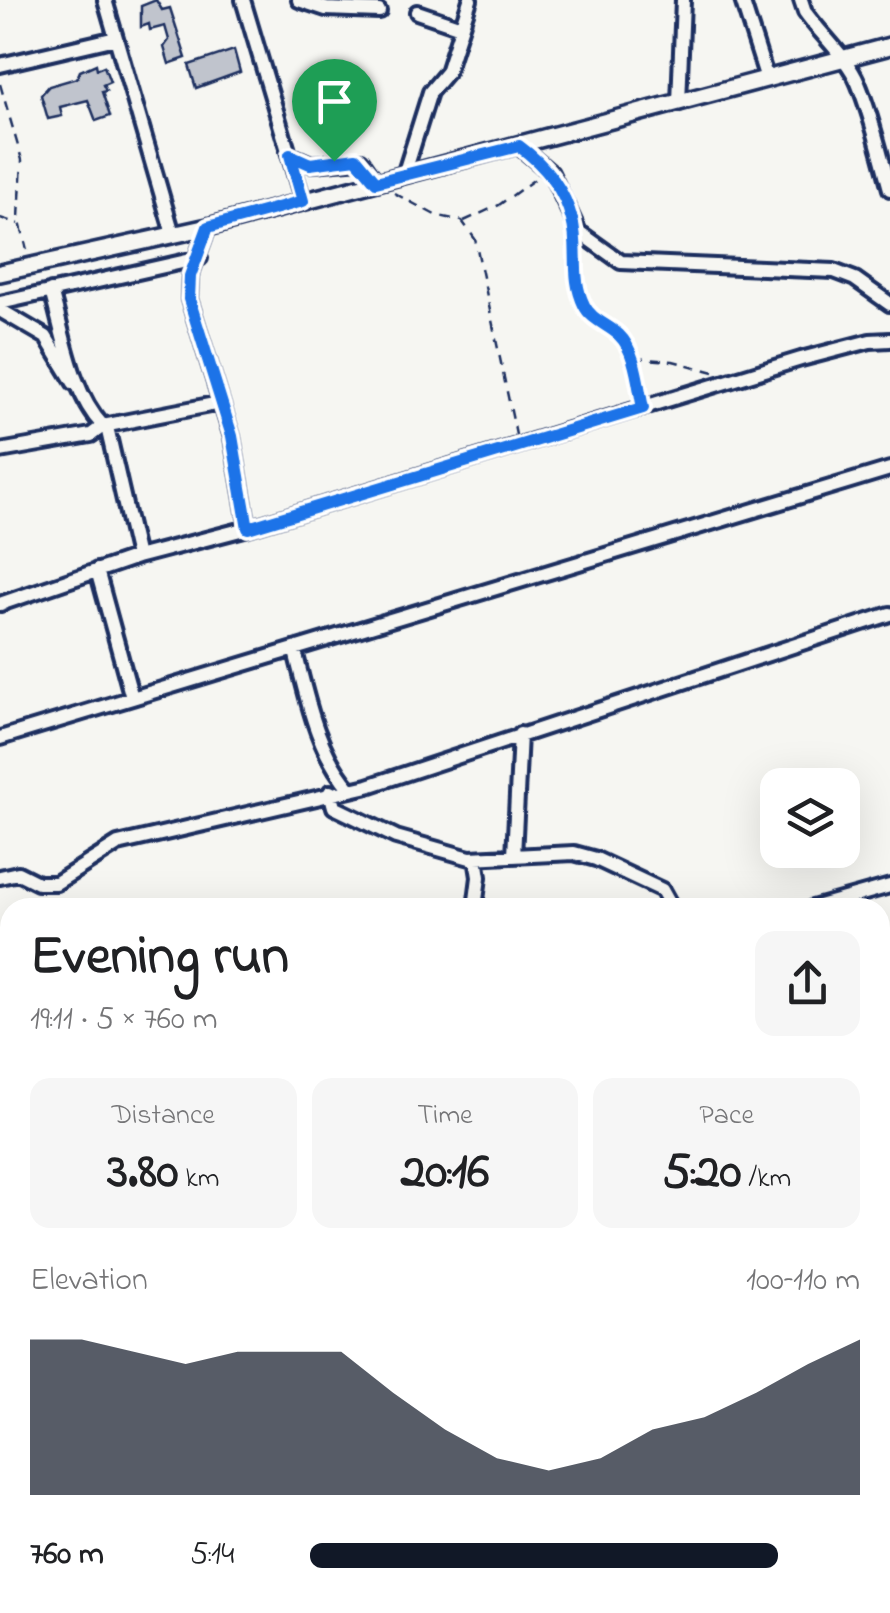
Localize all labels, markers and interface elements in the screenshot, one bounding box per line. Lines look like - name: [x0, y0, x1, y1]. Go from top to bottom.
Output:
- pin: [292, 59, 377, 162]
- icon: arrive: [307, 74, 362, 129]
- map controls: [760, 768, 860, 868]
- button: layers: [760, 768, 860, 868]
- text: Evening run: [30, 919, 289, 999]
- button: share: [755, 931, 860, 1036]
- text: 19:11 · 5 × 760 m: [30, 997, 218, 1044]
- text: Distance: [112, 1096, 215, 1137]
- text: Time: [417, 1096, 473, 1137]
- text: Pace: [699, 1096, 754, 1137]
- text: 3.80: [107, 1137, 178, 1210]
- text: 20:16: [401, 1137, 489, 1210]
- text: 5:20: [662, 1137, 741, 1210]
- text: km: [178, 1159, 219, 1200]
- text: /km: [741, 1159, 791, 1200]
- text: Elevation: [30, 1258, 148, 1305]
- text: 100–110 m: [746, 1258, 860, 1305]
- text: 760 m: [30, 1532, 104, 1579]
- text: 5:14: [190, 1532, 234, 1579]

